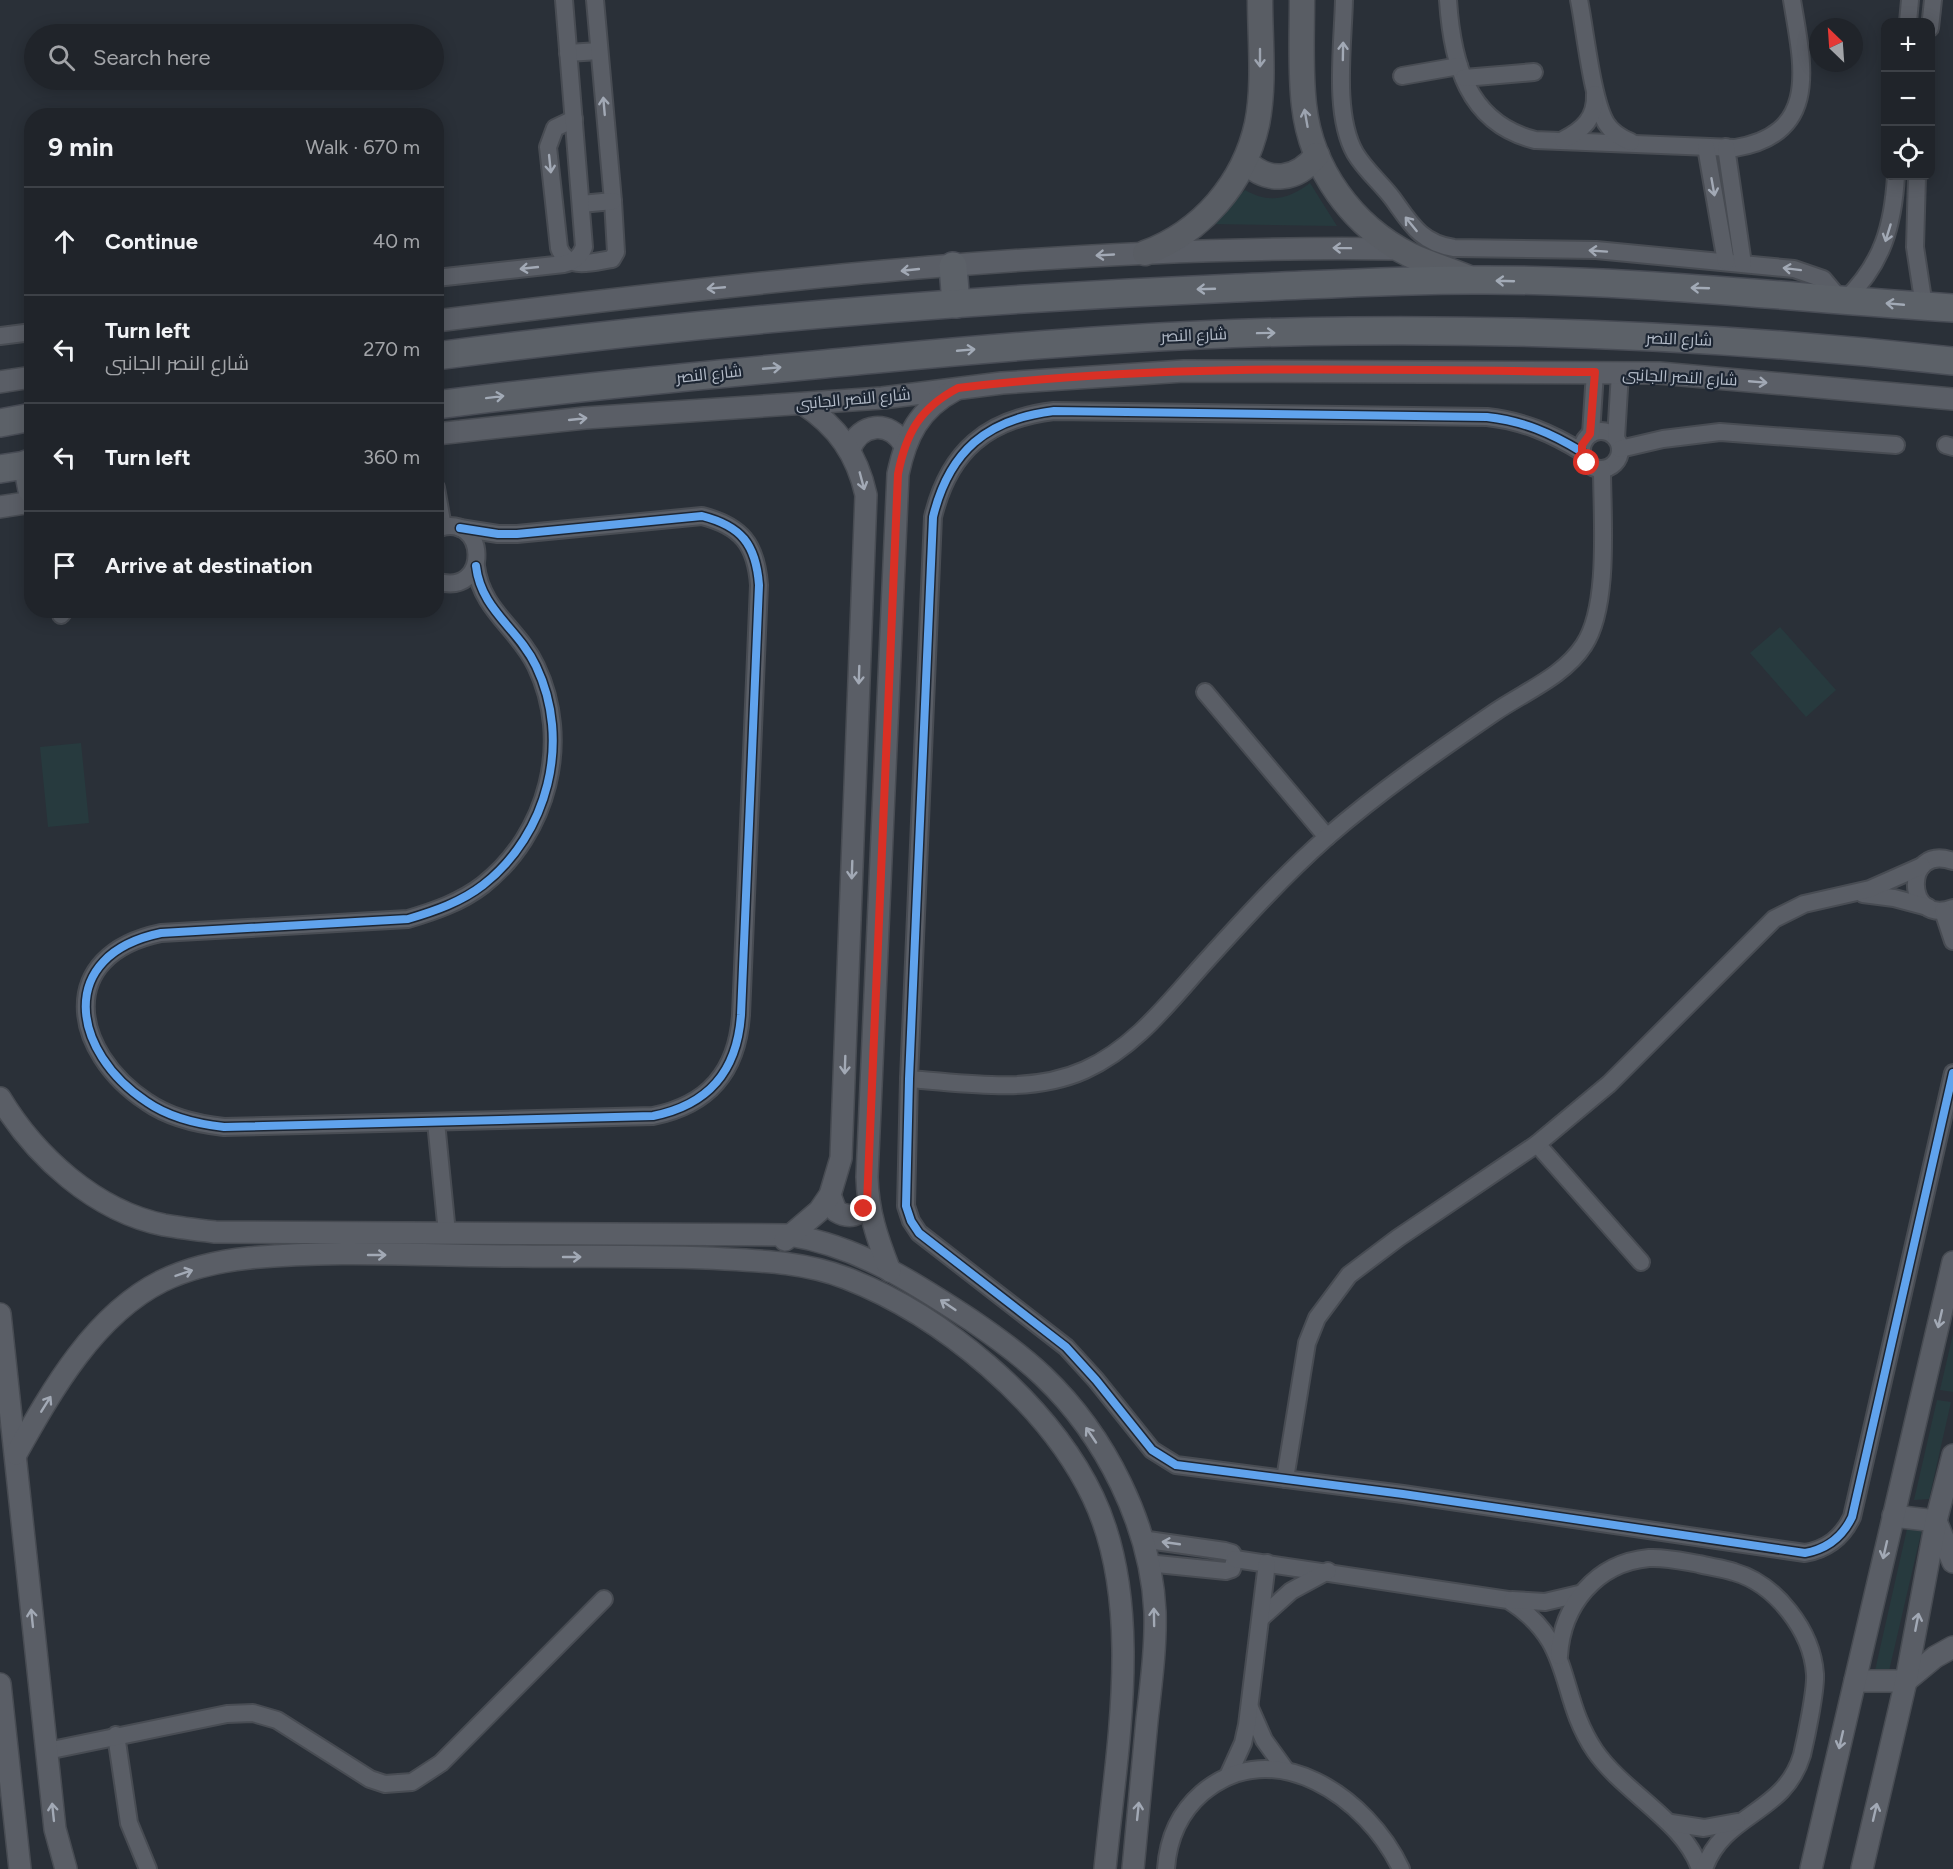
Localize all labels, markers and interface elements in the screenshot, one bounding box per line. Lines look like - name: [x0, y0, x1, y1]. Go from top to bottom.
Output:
- north arrow: [1809, 18, 1863, 72]
- map controls: [1881, 18, 1935, 180]
- button: +: [1881, 18, 1935, 72]
- search box: [24, 24, 444, 90]
- icon: search: [45, 41, 78, 74]
- one-way arrow: [1337, 41, 1349, 61]
- text: Search here: [93, 44, 211, 71]
- one-way arrow: [1254, 48, 1266, 68]
- button: −: [1881, 72, 1935, 126]
- one-way arrow: [598, 97, 609, 117]
- one-way arrow: [1300, 109, 1311, 128]
- button: locate: [1881, 126, 1935, 180]
- text: 9 min: [48, 131, 114, 163]
- text: Walk · 670 m: [306, 135, 420, 159]
- one-way arrow: [545, 154, 556, 174]
- one-way arrow: [1708, 177, 1719, 197]
- one-way arrow: [1404, 217, 1417, 233]
- one-way arrow: [1882, 223, 1893, 242]
- icon: ahead: [48, 225, 81, 258]
- text: Continue: [105, 228, 198, 255]
- text: 40 m: [373, 229, 420, 253]
- one-way arrow: [1332, 242, 1352, 254]
- one-way arrow: [1588, 245, 1608, 256]
- one-way arrow: [1095, 249, 1115, 260]
- one-way arrow: [520, 263, 540, 274]
- one-way arrow: [1783, 263, 1802, 274]
- one-way arrow: [901, 265, 921, 276]
- one-way arrow: [1496, 276, 1516, 287]
- one-way arrow: [707, 283, 727, 294]
- one-way arrow: [1691, 283, 1711, 294]
- one-way arrow: [1196, 284, 1216, 295]
- one-way arrow: [1885, 298, 1905, 309]
- text: Turn left: [105, 317, 191, 344]
- street label: شارع النصر: [1160, 324, 1228, 348]
- one-way arrow: [1255, 327, 1275, 338]
- street label: شارع النصر: [1644, 328, 1712, 352]
- icon: left: [48, 333, 81, 366]
- text: 270 m: [363, 337, 420, 361]
- one-way arrow: [956, 344, 976, 355]
- text: شارع النصر الجانبى: [105, 351, 249, 375]
- street label: شارع النصر: [674, 361, 743, 389]
- one-way arrow: [762, 362, 781, 373]
- street label: شارع النصر الجانبى: [1622, 364, 1738, 392]
- one-way arrow: [1747, 376, 1767, 387]
- street label: شارع النصر الجانبى: [795, 385, 911, 415]
- one-way arrow: [484, 391, 504, 402]
- one-way arrow: [568, 413, 588, 424]
- icon: left: [48, 441, 81, 474]
- text: Turn left: [105, 444, 191, 471]
- text: 360 m: [363, 445, 420, 469]
- route start: [1573, 449, 1599, 475]
- one-way arrow: [857, 471, 869, 490]
- icon: arrive: [48, 549, 81, 582]
- text: Arrive at destination: [105, 552, 313, 579]
- one-way arrow: [854, 665, 865, 685]
- one-way arrow: [846, 859, 858, 879]
- one-way arrow: [839, 1054, 850, 1074]
- route end: [850, 1195, 876, 1221]
- one-way arrow: [367, 1249, 387, 1261]
- one-way arrow: [562, 1251, 582, 1263]
- one-way arrow: [174, 1266, 193, 1277]
- one-way arrow: [940, 1299, 957, 1311]
- one-way arrow: [1933, 1309, 1945, 1328]
- one-way arrow: [40, 1396, 52, 1413]
- one-way arrow: [1085, 1426, 1098, 1443]
- one-way arrow: [1162, 1537, 1181, 1548]
- one-way arrow: [1879, 1540, 1891, 1559]
- one-way arrow: [1148, 1607, 1160, 1627]
- one-way arrow: [27, 1609, 38, 1629]
- one-way arrow: [1912, 1612, 1923, 1632]
- one-way arrow: [1835, 1730, 1847, 1749]
- one-way arrow: [1133, 1801, 1144, 1821]
- one-way arrow: [47, 1803, 58, 1823]
- one-way arrow: [1870, 1803, 1881, 1822]

